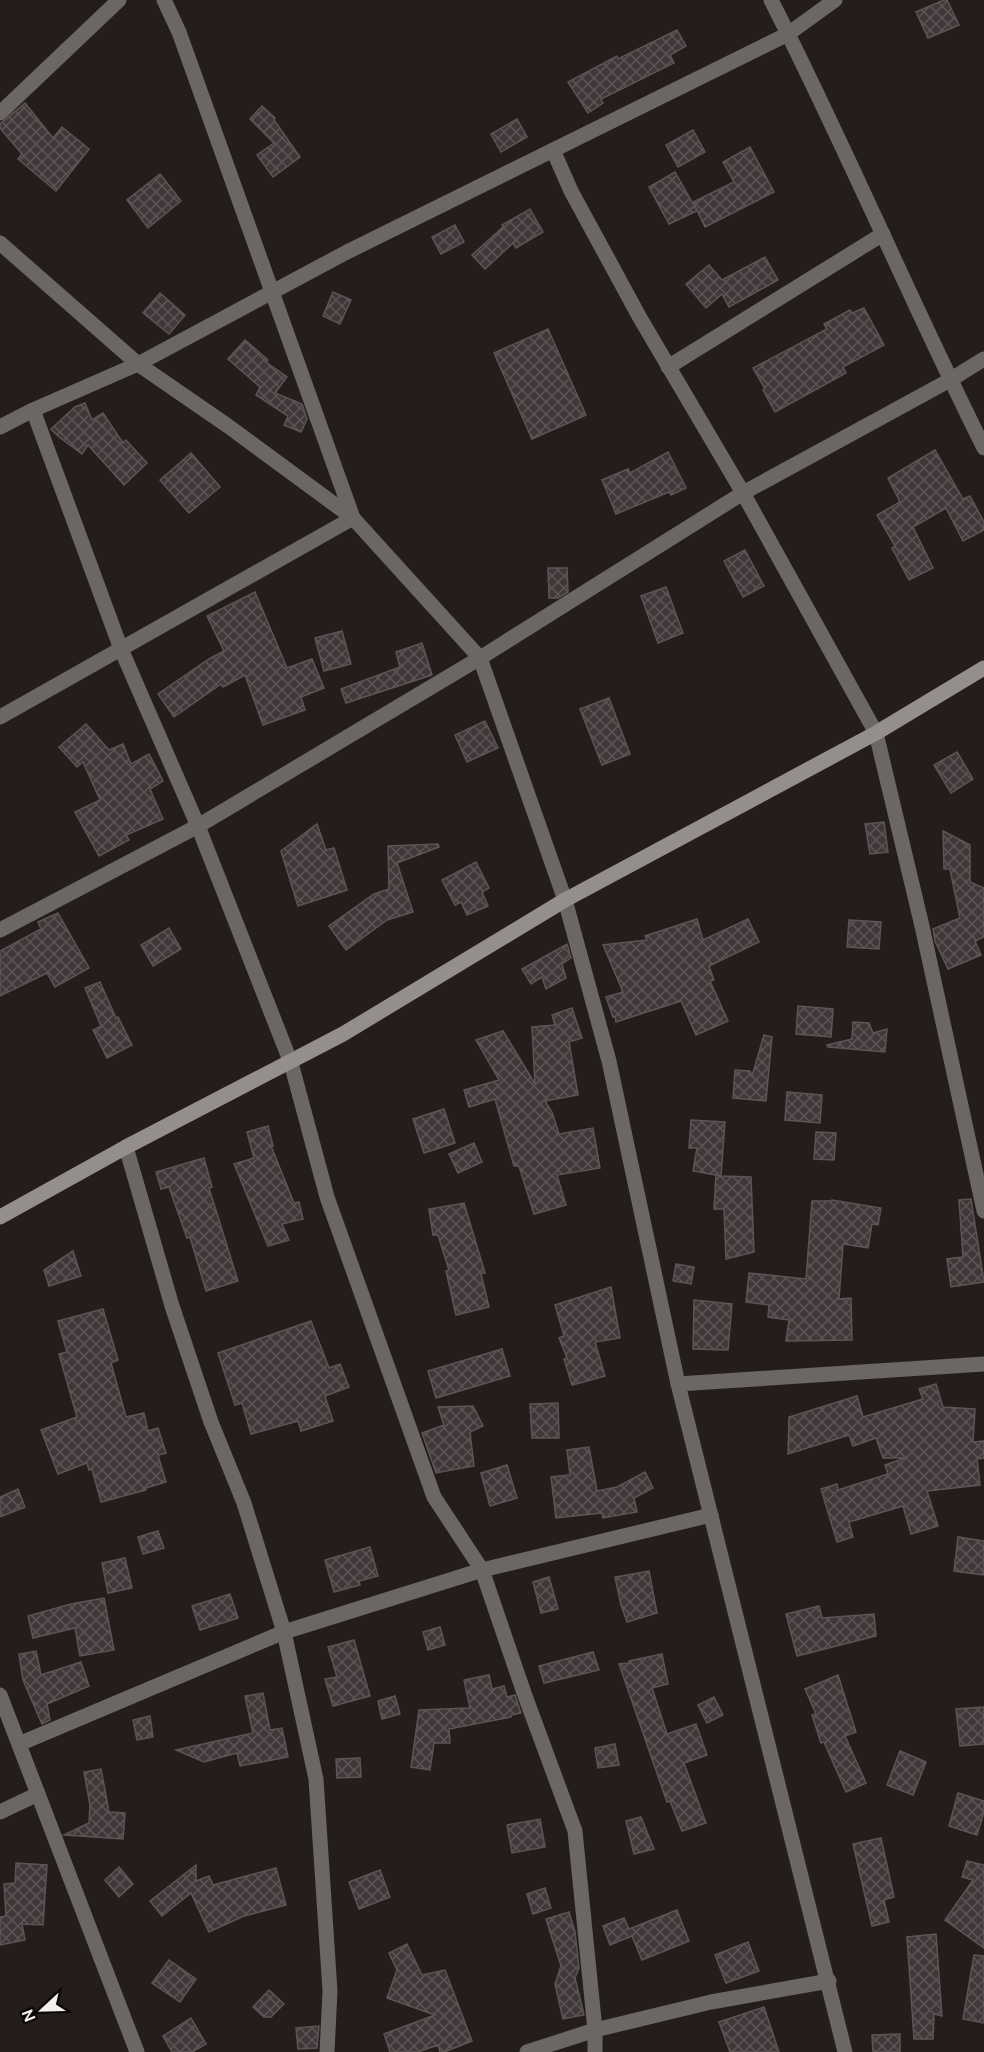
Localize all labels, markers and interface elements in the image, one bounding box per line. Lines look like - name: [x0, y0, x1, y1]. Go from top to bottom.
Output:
- north arrow: [12, 1980, 72, 2040]
- text: N: [18, 2007, 39, 2025]

